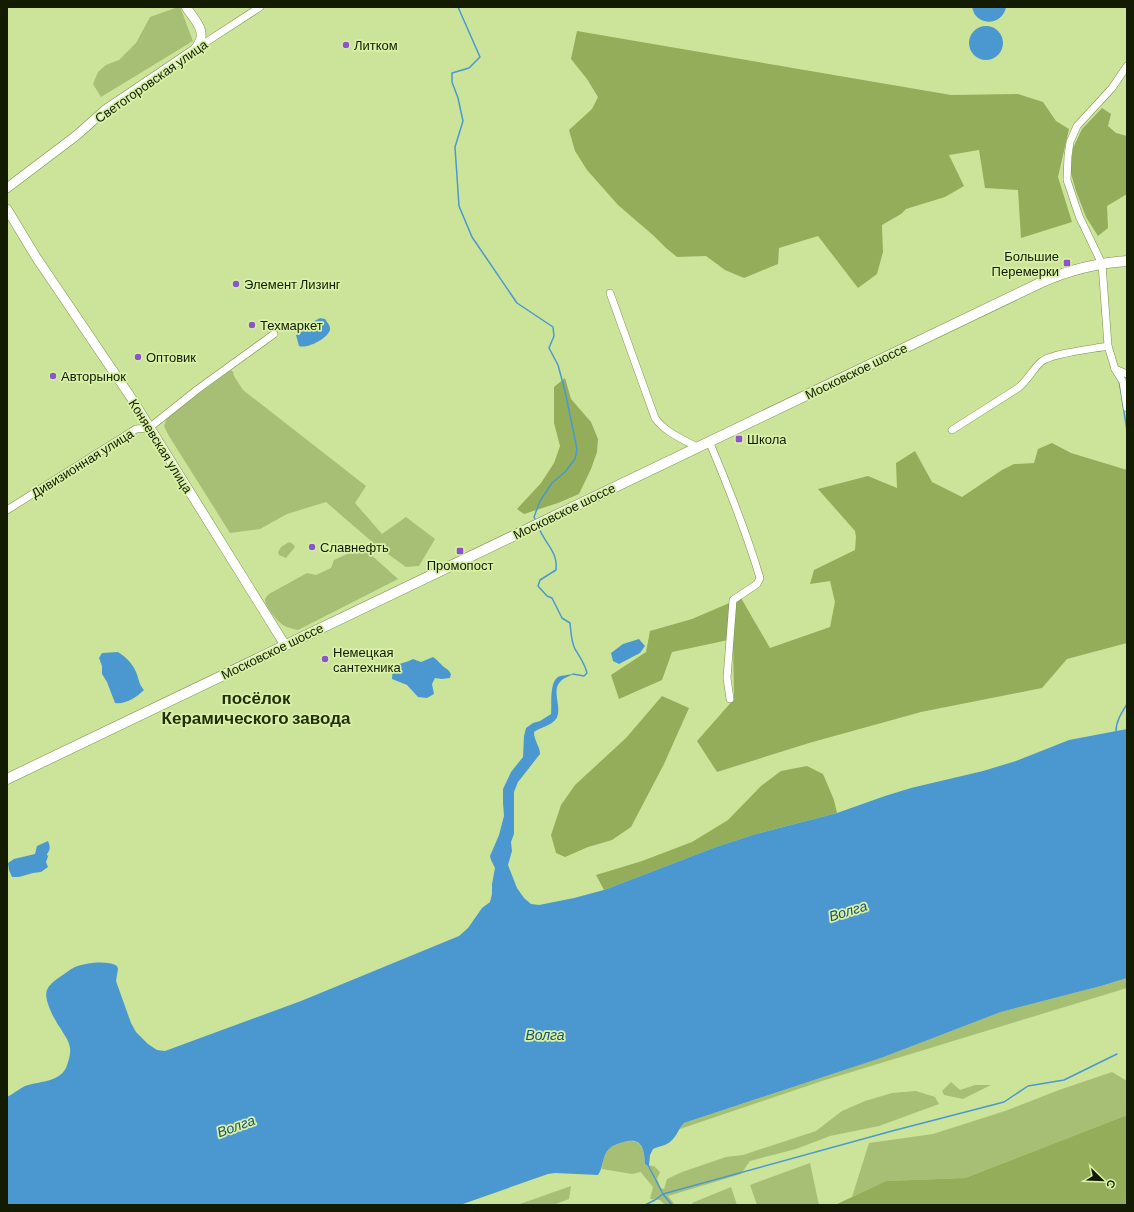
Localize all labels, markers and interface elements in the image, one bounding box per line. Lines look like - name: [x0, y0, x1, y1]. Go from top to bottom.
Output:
- street label: Светогоровская улица: [92, 36, 211, 126]
- place label: Литком: [354, 37, 398, 53]
- marker: Литком: [341, 40, 351, 50]
- place label: Большие Перемерки: [992, 248, 1059, 279]
- marker: Большие Перемерки: [1062, 258, 1072, 268]
- place label: Элемент Лизинг: [244, 276, 341, 292]
- marker: Элемент Лизинг: [231, 279, 241, 289]
- place label: Техмаркет: [260, 317, 323, 333]
- marker: Техмаркет: [247, 320, 257, 330]
- street label: Московское шоссе: [802, 339, 910, 403]
- place label: Оптовик: [146, 349, 196, 365]
- marker: Оптовик: [133, 352, 143, 362]
- place label: Авторынок: [61, 368, 126, 384]
- marker: Авторынок: [48, 371, 58, 381]
- street label: Коняевская улица: [126, 396, 197, 497]
- street label: Дивизионная улица: [28, 425, 137, 501]
- place label: Школа: [747, 431, 787, 447]
- marker: Школа: [734, 434, 744, 444]
- street label: Московское шоссе: [510, 479, 618, 543]
- place label: Славнефть: [320, 539, 389, 555]
- marker: Славнефть: [307, 542, 317, 552]
- marker: Промопост: [455, 546, 465, 556]
- place label: Промопост: [427, 557, 493, 573]
- street label: Московское шоссе: [218, 619, 326, 683]
- place label: Немецкая сантехника: [333, 644, 402, 675]
- marker: Немецкая сантехника: [320, 654, 330, 664]
- district label: посёлок Керамического завода: [162, 687, 351, 727]
- water label: Волга: [827, 897, 869, 924]
- water label: Волга: [525, 1026, 565, 1043]
- water label: Волга: [214, 1111, 257, 1140]
- north arrow: [1082, 1160, 1122, 1200]
- text: С: [1104, 1178, 1119, 1190]

